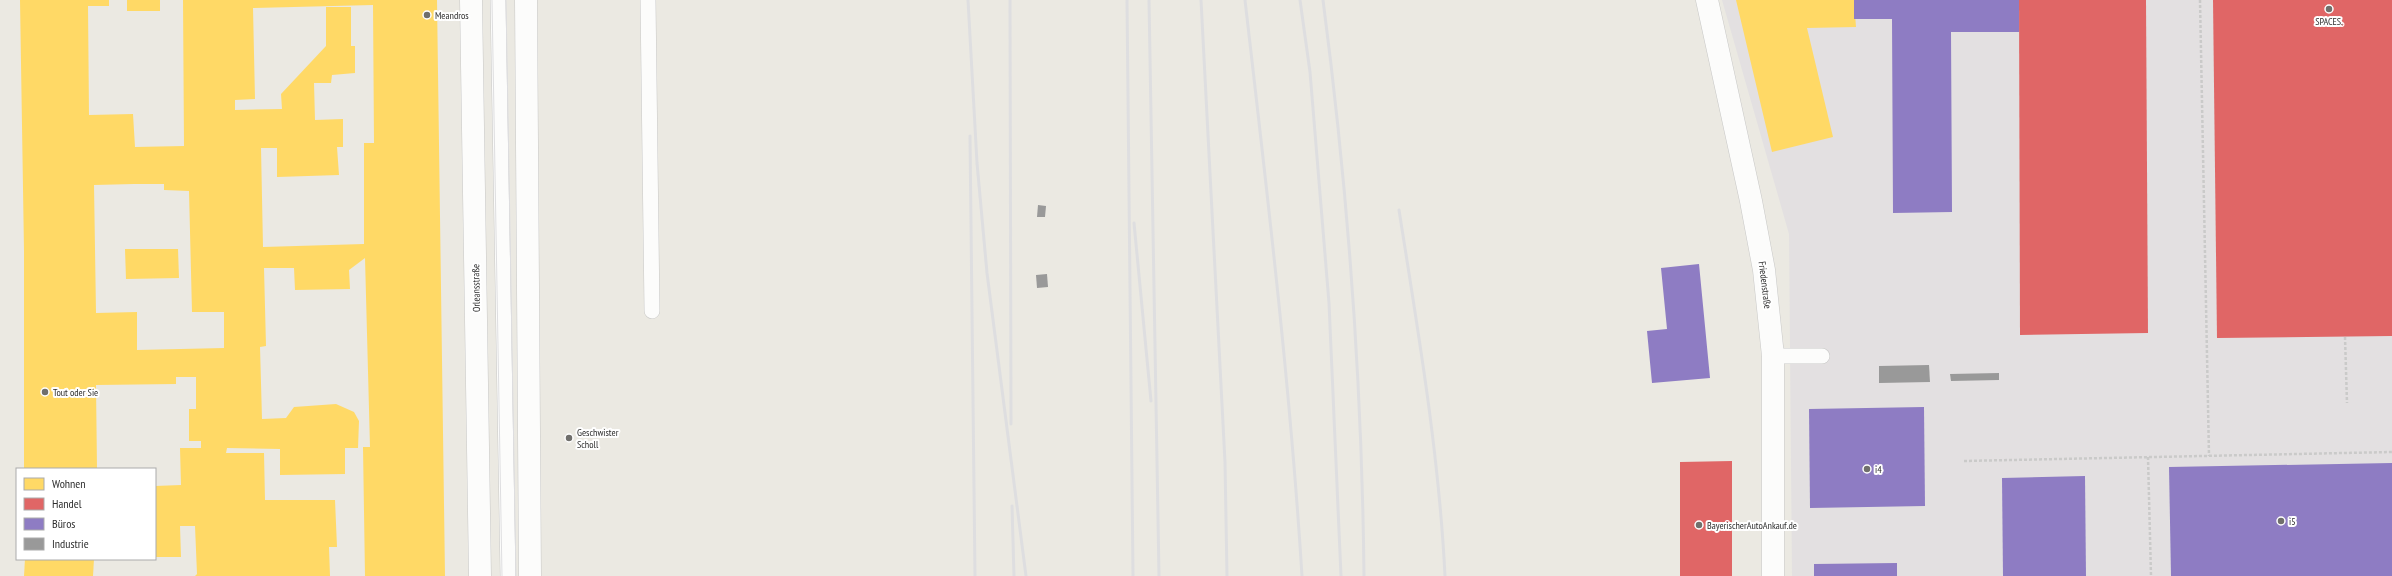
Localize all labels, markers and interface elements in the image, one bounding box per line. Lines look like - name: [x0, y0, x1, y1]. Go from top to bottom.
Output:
- marker: SPACES.: [2324, 4, 2334, 14]
- place label: Meandros: [435, 9, 469, 22]
- marker: Meandros: [422, 10, 432, 20]
- place label: SPACES.: [2315, 15, 2343, 28]
- street label: Friedenstraße: [1756, 260, 1774, 310]
- street label: Orleansstraße: [469, 264, 483, 312]
- place label: Tout oder Sie: [53, 386, 98, 399]
- marker: Tout oder Sie: [40, 387, 50, 397]
- place label: Geschwister Scholl: [577, 426, 619, 451]
- marker: Geschwister Scholl: [564, 433, 574, 443]
- place label: i4: [1875, 463, 1882, 476]
- marker: i4: [1862, 464, 1872, 474]
- legend: [16, 468, 156, 560]
- text: Wohnen: [52, 476, 86, 491]
- text: Handel: [52, 496, 82, 511]
- place label: i5: [2289, 515, 2296, 528]
- text: Büros: [52, 516, 75, 531]
- marker: i5: [2276, 516, 2286, 526]
- place label: BayerischerAutoAnkauf.de: [1707, 519, 1797, 532]
- marker: BayerischerAutoAnkauf.de: [1694, 520, 1704, 530]
- text: Industrie: [52, 536, 89, 551]

